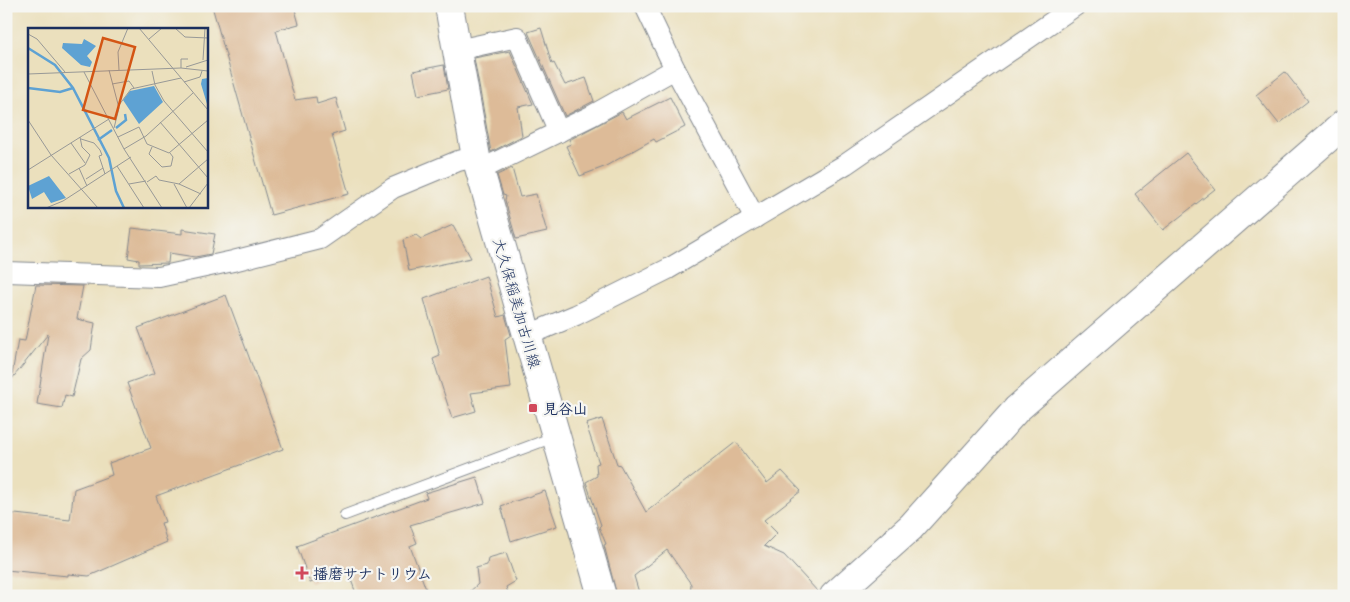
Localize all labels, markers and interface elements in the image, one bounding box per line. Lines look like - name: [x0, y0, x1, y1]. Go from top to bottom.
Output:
- inset map: [28, 28, 208, 208]
- street label: 大久保稲美加古川線: [489, 235, 545, 371]
- place label: 見谷山: [543, 399, 588, 418]
- marker: 見谷山: [527, 402, 539, 414]
- place label: 播磨サナトリウム: [313, 564, 432, 583]
- marker: 播磨サナトリウム: [295, 566, 309, 580]

